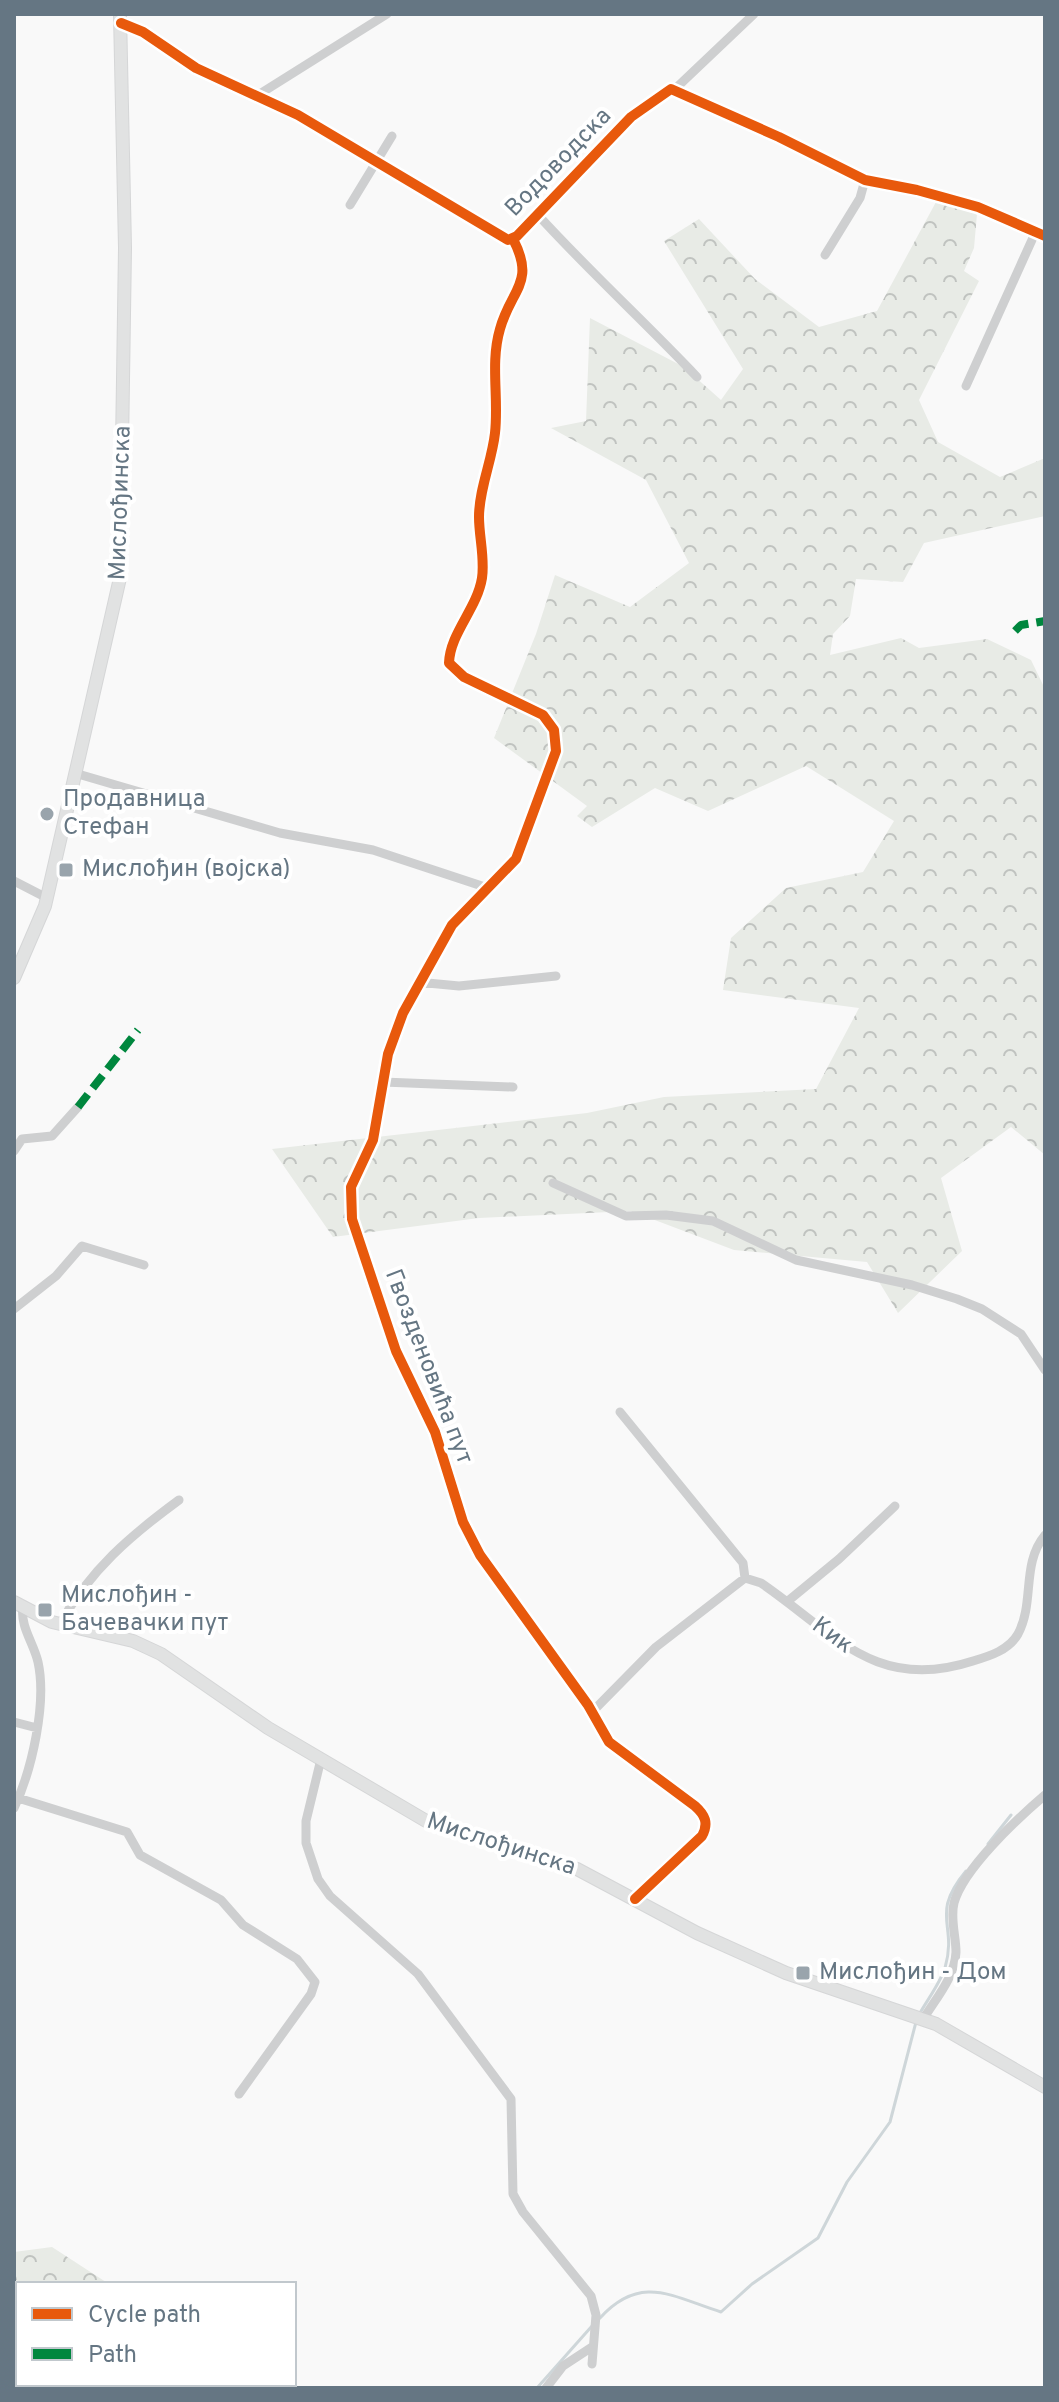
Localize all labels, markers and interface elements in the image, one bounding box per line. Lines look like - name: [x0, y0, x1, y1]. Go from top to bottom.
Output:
- street label: Водоводска: [500, 102, 618, 224]
- street label: Мислођинска: [103, 425, 139, 581]
- place label: Продавница Стефан: [63, 785, 205, 843]
- marker: Продавница Стефан: [38, 805, 56, 823]
- place label: Мислођин (војска): [82, 855, 290, 885]
- marker: Мислођин (војска): [57, 861, 75, 879]
- street label: Гвозденовића пут: [377, 1265, 479, 1469]
- place label: Мислођин - Бачевачки пут: [61, 1581, 229, 1639]
- marker: Мислођин - Бачевачки пут: [36, 1601, 54, 1619]
- street label: Кик: [805, 1611, 859, 1661]
- street label: Мислођинска: [423, 1807, 579, 1883]
- place label: Мислођин - Дом: [819, 1958, 1007, 1988]
- marker: Мислођин - Дом: [794, 1964, 812, 1982]
- legend: [16, 2282, 296, 2386]
- text: Cycle path: [88, 2301, 201, 2331]
- text: Path: [88, 2341, 137, 2371]

